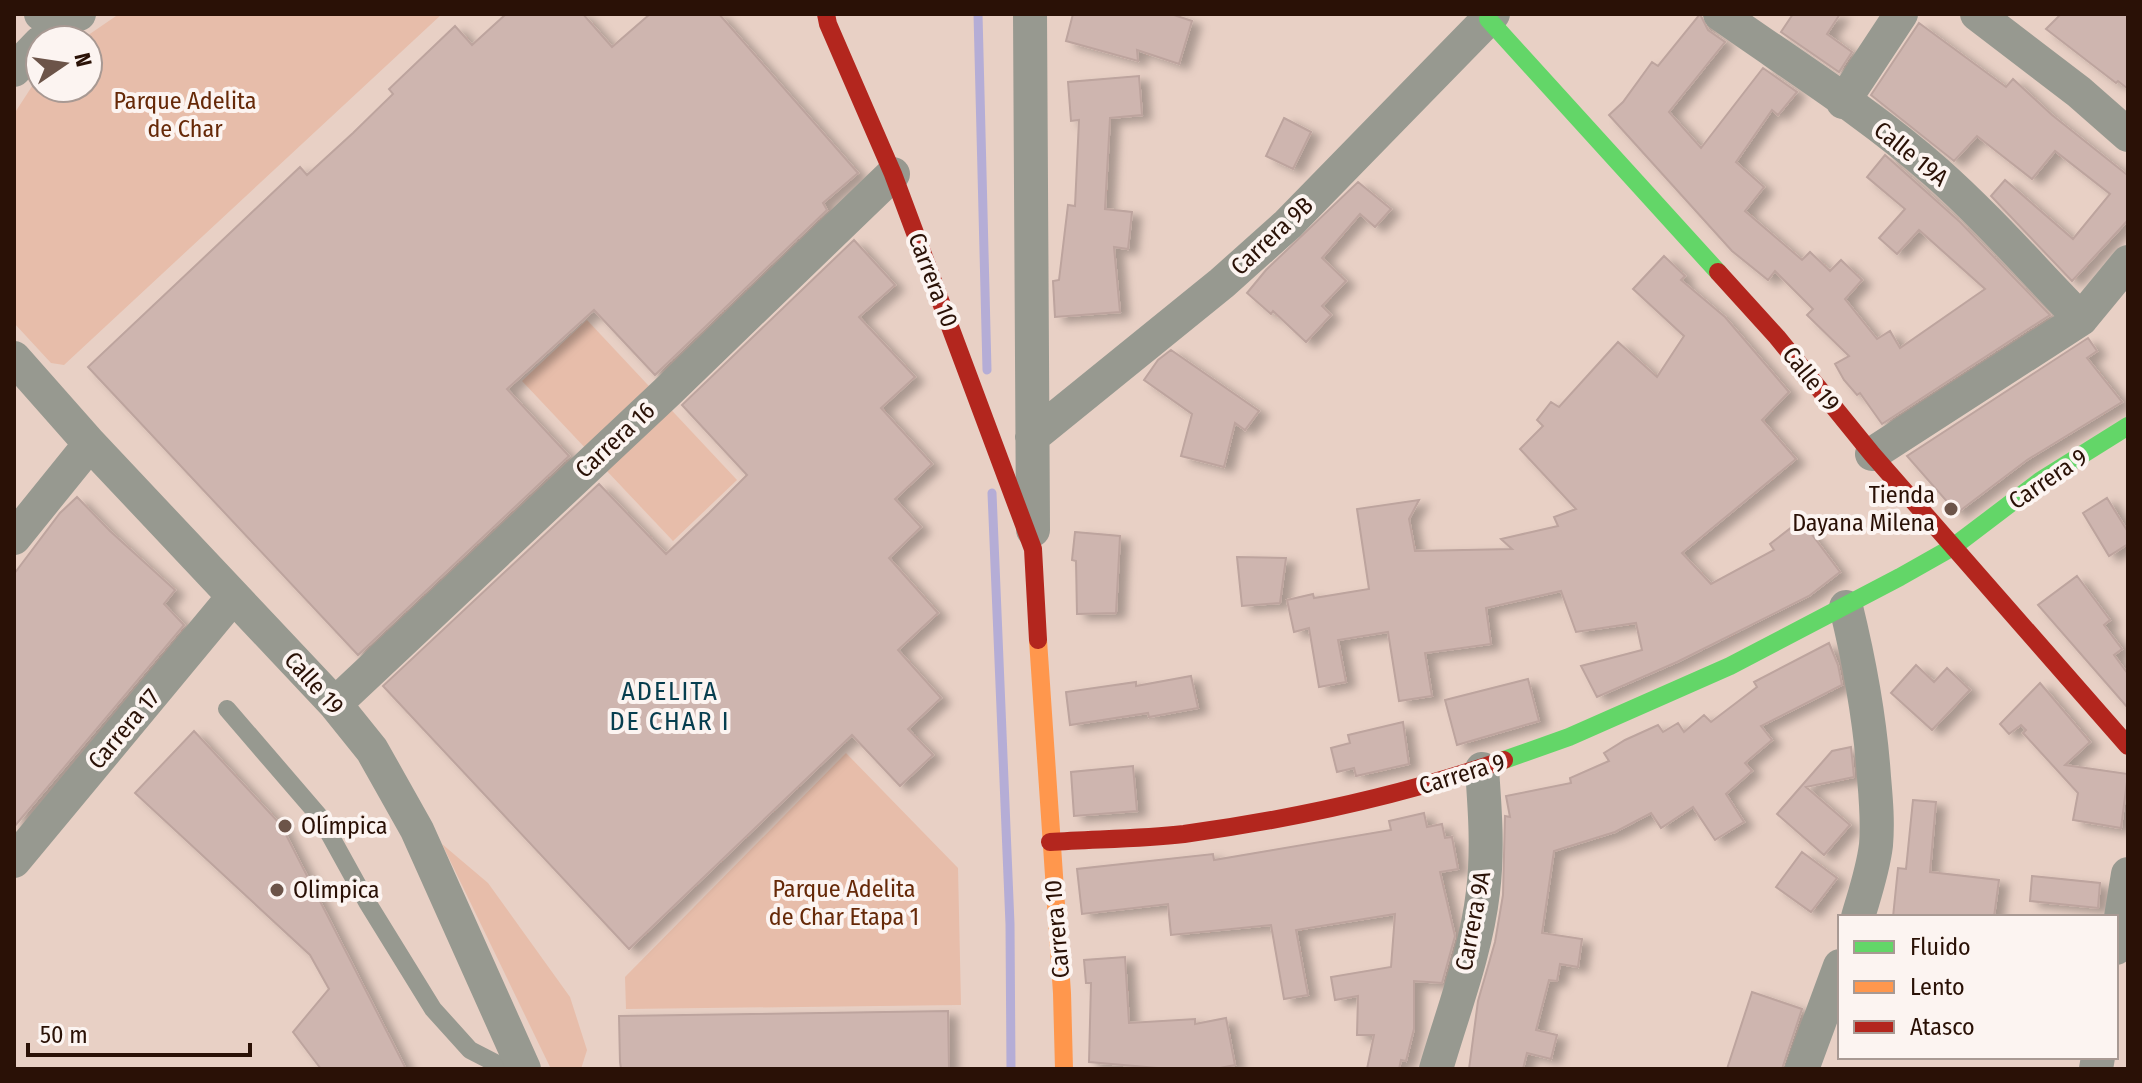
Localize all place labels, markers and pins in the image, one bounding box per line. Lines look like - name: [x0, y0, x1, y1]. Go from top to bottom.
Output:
- place label: Tienda Dayana Milena: [1792, 481, 1935, 537]
- marker: Tienda Dayana Milena: [1942, 500, 1960, 518]
- place label: Olímpica: [301, 812, 388, 840]
- marker: Olímpica: [276, 817, 294, 835]
- place label: Olimpica: [293, 876, 380, 904]
- marker: Olimpica: [268, 881, 286, 899]

